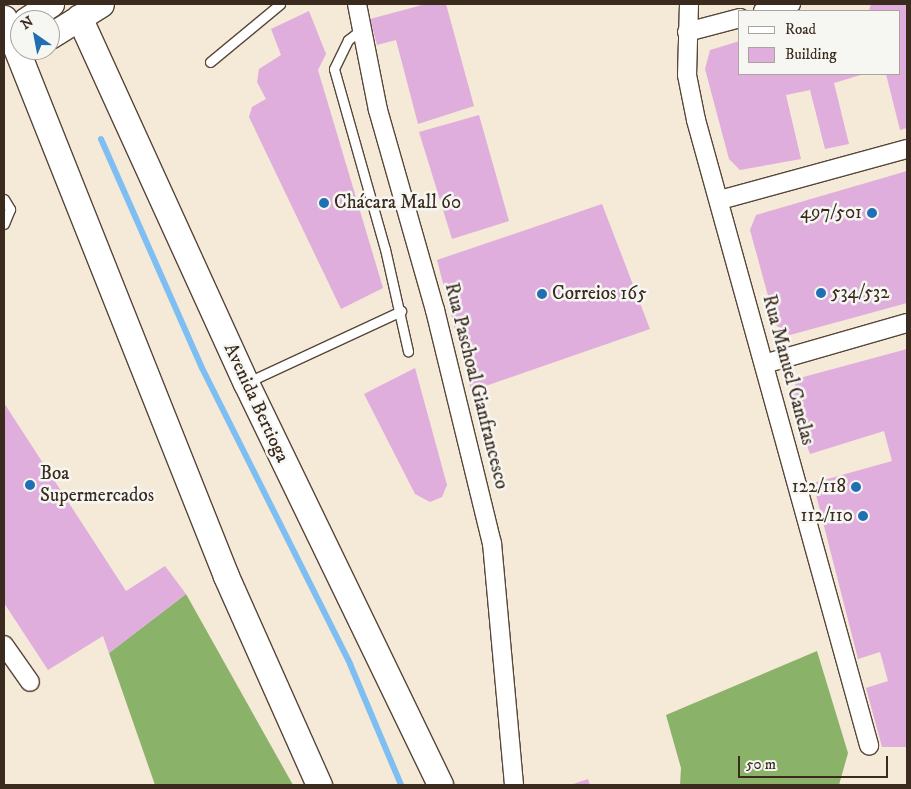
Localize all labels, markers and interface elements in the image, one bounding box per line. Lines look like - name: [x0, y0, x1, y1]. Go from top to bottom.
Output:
- north arrow: [10, 10, 60, 60]
- legend: [738, 10, 901, 75]
- text: N: [18, 13, 37, 34]
- text: Road: [785, 20, 816, 39]
- text: Building: [785, 45, 837, 64]
- place label: Chácara Mall 60: [334, 192, 461, 214]
- marker: Chácara Mall 60: [318, 197, 330, 209]
- place label: 497/501: [800, 202, 862, 224]
- marker: 497/501: [866, 207, 878, 219]
- street label: Rua Paschoal Gianfrancesco: [439, 281, 513, 491]
- place label: 534/532: [831, 282, 890, 304]
- place label: Correios 165: [552, 283, 647, 305]
- marker: 534/532: [815, 287, 827, 299]
- marker: Correios 165: [536, 288, 548, 300]
- street label: Rua Manuel Canelas: [757, 292, 819, 448]
- street label: Avenida Bertioga: [218, 340, 294, 466]
- place label: Boa Supermercados: [40, 463, 154, 507]
- place label: 122/118: [792, 476, 846, 498]
- marker: Boa Supermercados: [24, 479, 36, 491]
- marker: 122/118: [850, 481, 862, 493]
- place label: 112/110: [800, 505, 853, 527]
- marker: 112/110: [857, 510, 869, 522]
- scale bar: [741, 746, 891, 778]
- text: 50 m: [746, 755, 776, 774]

